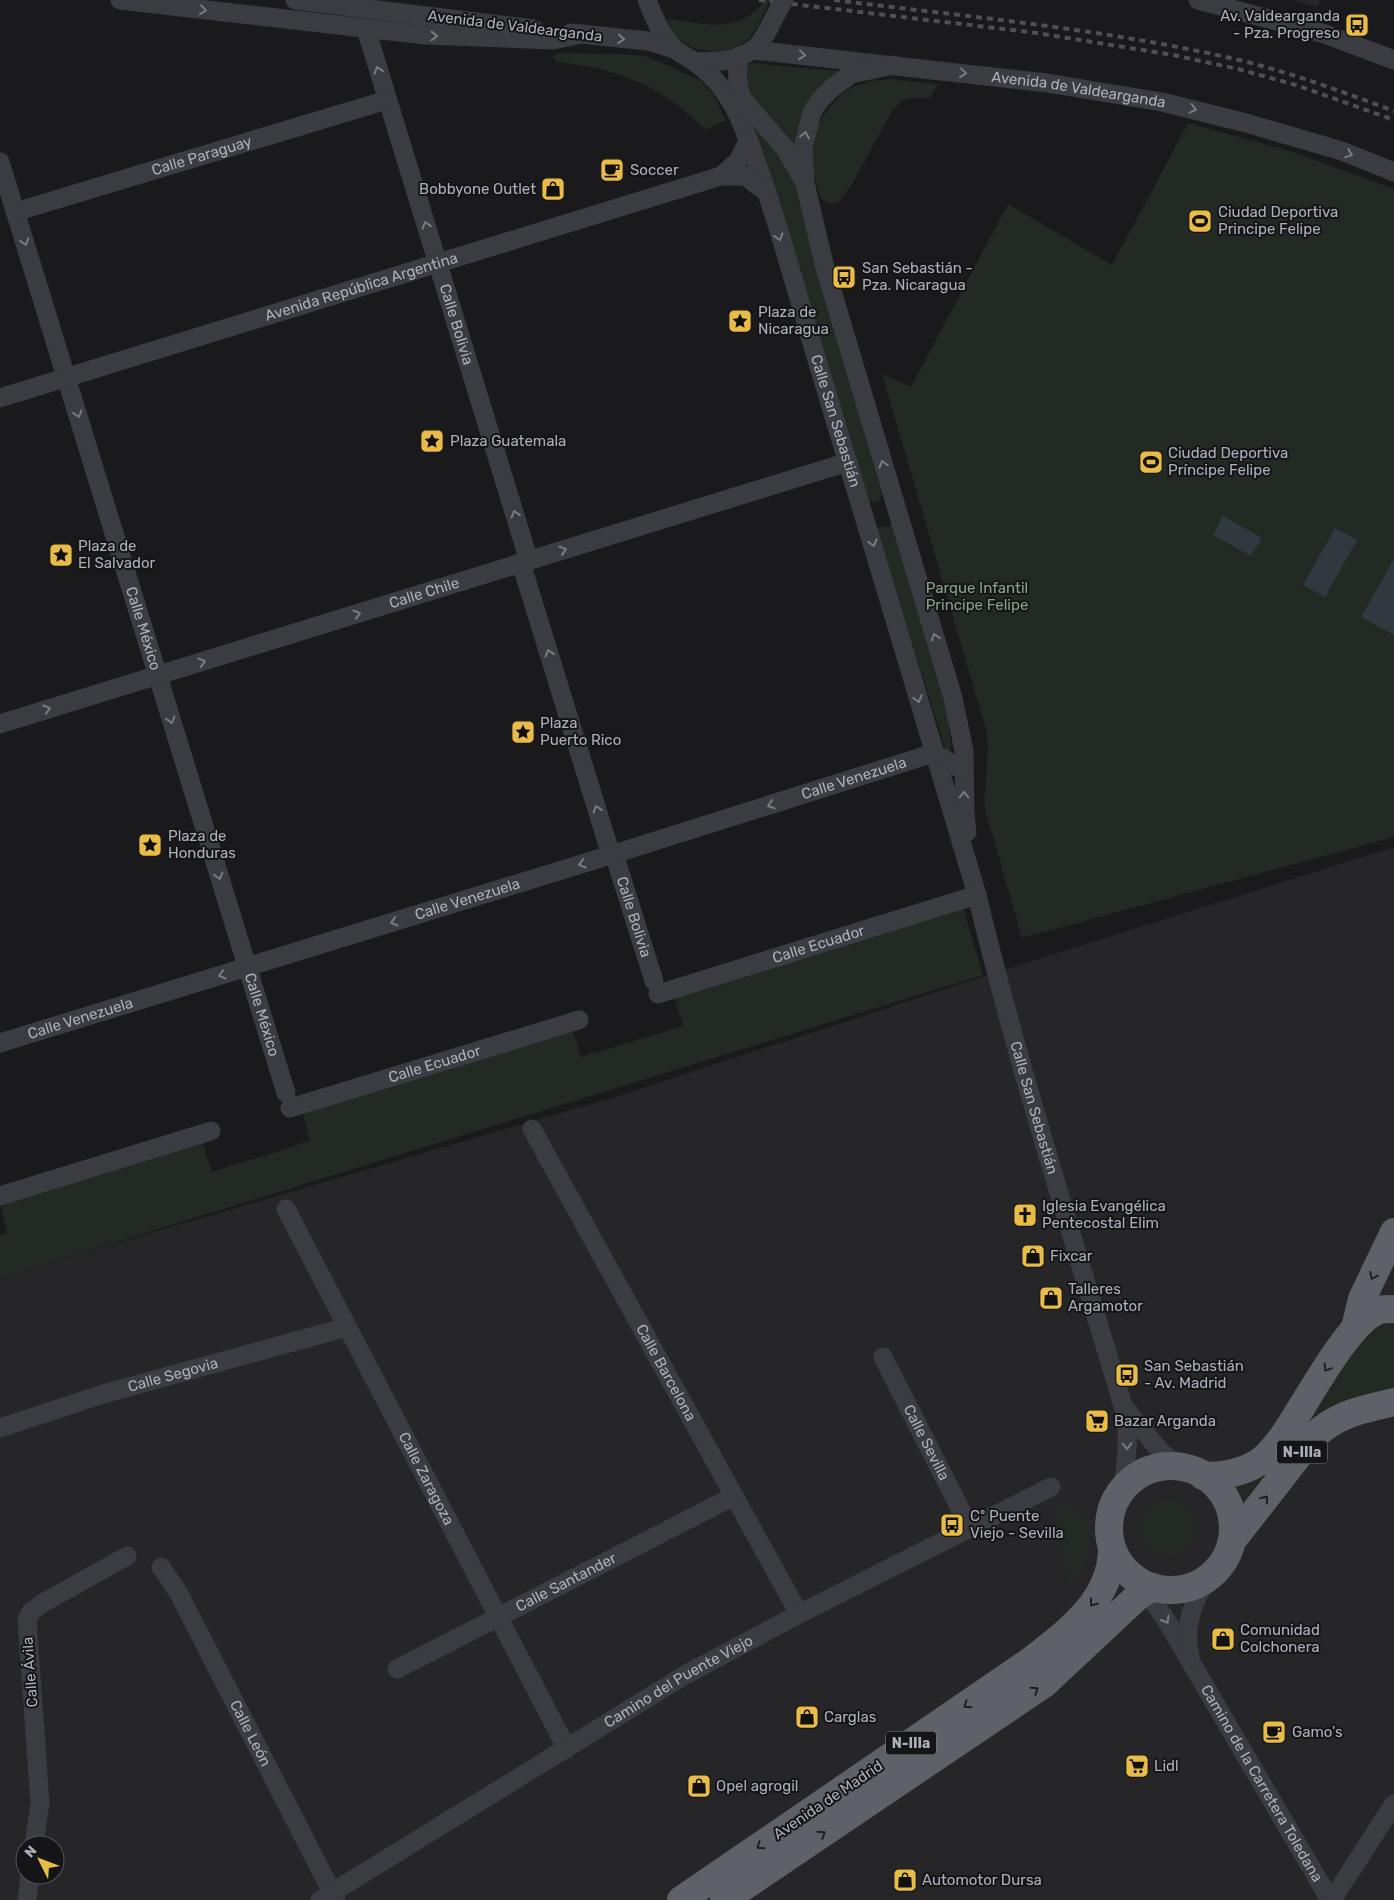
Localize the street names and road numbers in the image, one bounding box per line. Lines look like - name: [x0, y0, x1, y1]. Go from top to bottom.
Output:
- street label: Avenida de Valdearganda: [427, 6, 603, 46]
- street label: Avenida de Valdearganda: [991, 68, 1167, 111]
- street label: Calle Paraguay: [149, 132, 254, 179]
- street label: Avenida República Argentina: [263, 249, 460, 325]
- street label: Calle Bolivia: [436, 282, 477, 367]
- street label: Calle San Sebastián: [807, 353, 864, 489]
- street label: Calle Chile: [387, 574, 462, 612]
- street label: Calle México: [122, 584, 165, 672]
- street label: Calle Venezuela: [799, 753, 909, 803]
- street label: Calle Venezuela: [413, 874, 522, 924]
- street label: Calle Bolivia: [613, 874, 655, 960]
- street label: Calle Ecuador: [770, 921, 867, 967]
- street label: Calle México: [241, 971, 283, 1059]
- street label: Calle Venezuela: [25, 994, 135, 1043]
- street label: Calle San Sebastián: [1006, 1039, 1062, 1176]
- street label: Calle Ecuador: [386, 1041, 483, 1087]
- street label: Calle Barcelona: [632, 1321, 700, 1424]
- street label: Calle Segovia: [126, 1354, 220, 1396]
- street label: Calle Sevilla: [900, 1402, 953, 1484]
- street label: Calle Zaragoza: [395, 1429, 458, 1528]
- road number: N-IIIa: [1277, 1440, 1327, 1464]
- street label: Calle Santander: [513, 1549, 620, 1615]
- street label: Camino del Puente Viejo: [601, 1631, 756, 1732]
- street label: Calle Ávila: [19, 1636, 41, 1708]
- street label: Camino de la Carretera Toledana: [1197, 1682, 1326, 1885]
- street label: Calle León: [226, 1697, 275, 1769]
- road number: N-IIIa: [886, 1732, 936, 1755]
- street label: Avenida de Madrid: [770, 1757, 886, 1843]

